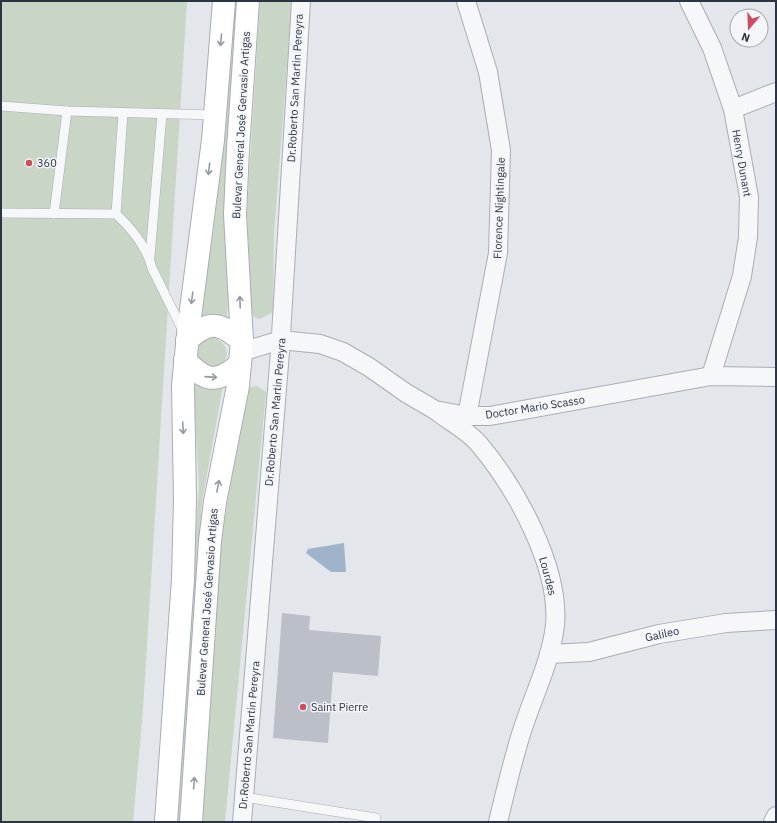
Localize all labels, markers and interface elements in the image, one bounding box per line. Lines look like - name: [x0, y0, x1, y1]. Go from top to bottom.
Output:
- north arrow: [729, 8, 769, 48]
- street label: Dr.Roberto San Martin Pereyra: [284, 13, 306, 163]
- text: N: [740, 30, 752, 45]
- street label: Bulevar General José Gervasio Artigas: [229, 31, 253, 219]
- one-way arrow: [218, 33, 225, 46]
- street label: Henry Dunant: [729, 128, 755, 198]
- place label: 360: [37, 156, 57, 170]
- street label: Florence Nightingale: [490, 157, 508, 259]
- marker: 360: [24, 158, 34, 168]
- one-way arrow: [205, 162, 213, 175]
- one-way arrow: [189, 291, 196, 304]
- one-way arrow: [236, 296, 243, 309]
- street label: Dr.Roberto San Martin Pereyra: [262, 337, 288, 487]
- one-way arrow: [204, 374, 217, 381]
- street label: Doctor Mario Scasso: [484, 392, 586, 422]
- one-way arrow: [180, 421, 187, 434]
- one-way arrow: [214, 480, 222, 493]
- street label: Bulevar General José Gervasio Artigas: [193, 508, 221, 696]
- street label: Lourdes: [536, 555, 560, 597]
- street label: Galileo: [644, 624, 680, 644]
- street label: Dr.Roberto San Martin Pereyra: [236, 660, 262, 810]
- place label: Saint Pierre: [311, 700, 368, 714]
- marker: Saint Pierre: [298, 702, 308, 712]
- one-way arrow: [191, 777, 198, 790]

